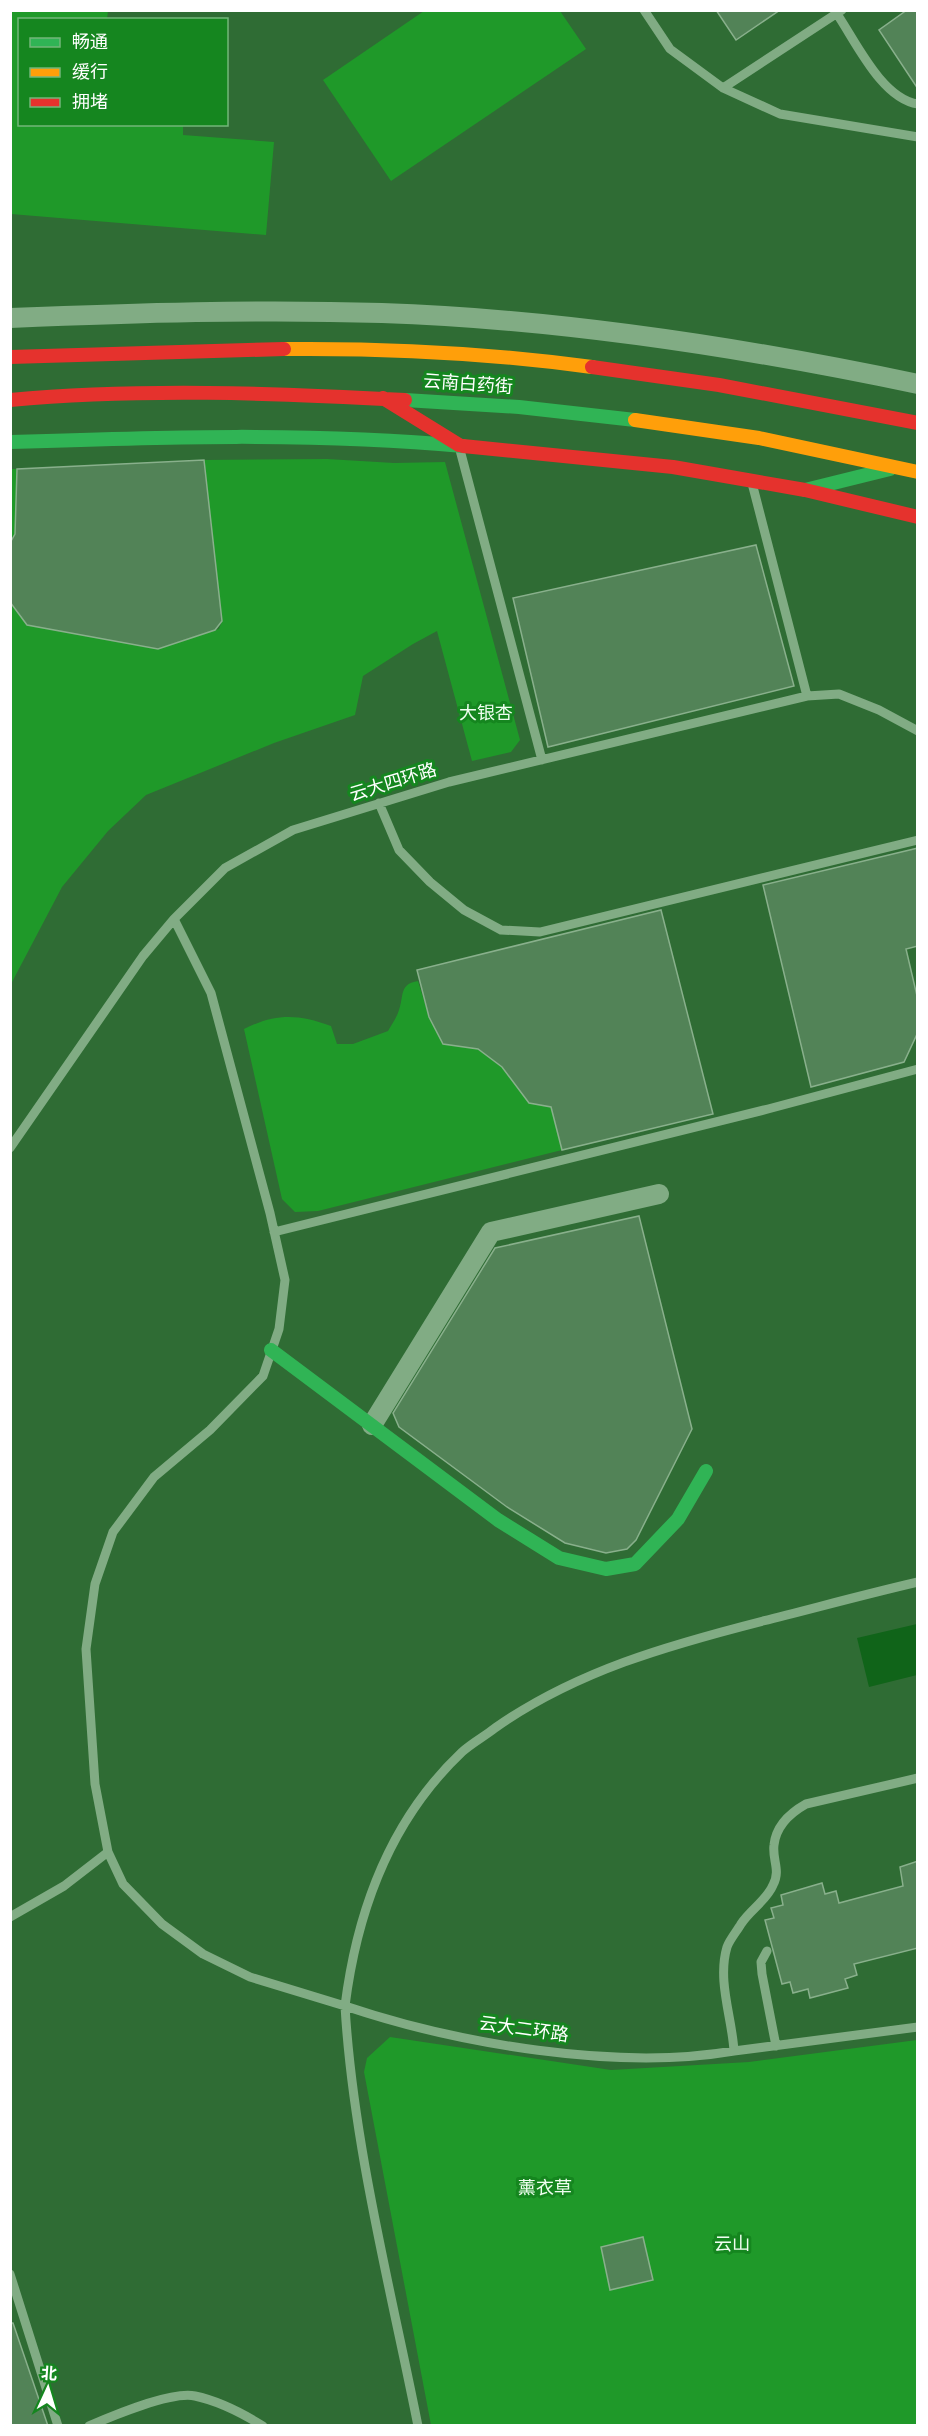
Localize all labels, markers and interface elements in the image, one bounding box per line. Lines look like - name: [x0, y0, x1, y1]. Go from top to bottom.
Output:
- legend: [18, 18, 228, 126]
- text: 畅通: [72, 30, 108, 53]
- text: 缓行: [72, 60, 108, 83]
- text: 拥堵: [72, 90, 108, 113]
- street label: 云南白药街: [422, 369, 514, 398]
- park label: 大银杏: [459, 701, 513, 724]
- street label: 云大四环路: [346, 757, 439, 806]
- street label: 云大二环路: [478, 2011, 570, 2046]
- park label: 薰衣草: [518, 2176, 572, 2199]
- park label: 云山: [714, 2232, 750, 2255]
- north arrow: [18, 2358, 78, 2418]
- text: 北: [40, 2363, 58, 2384]

